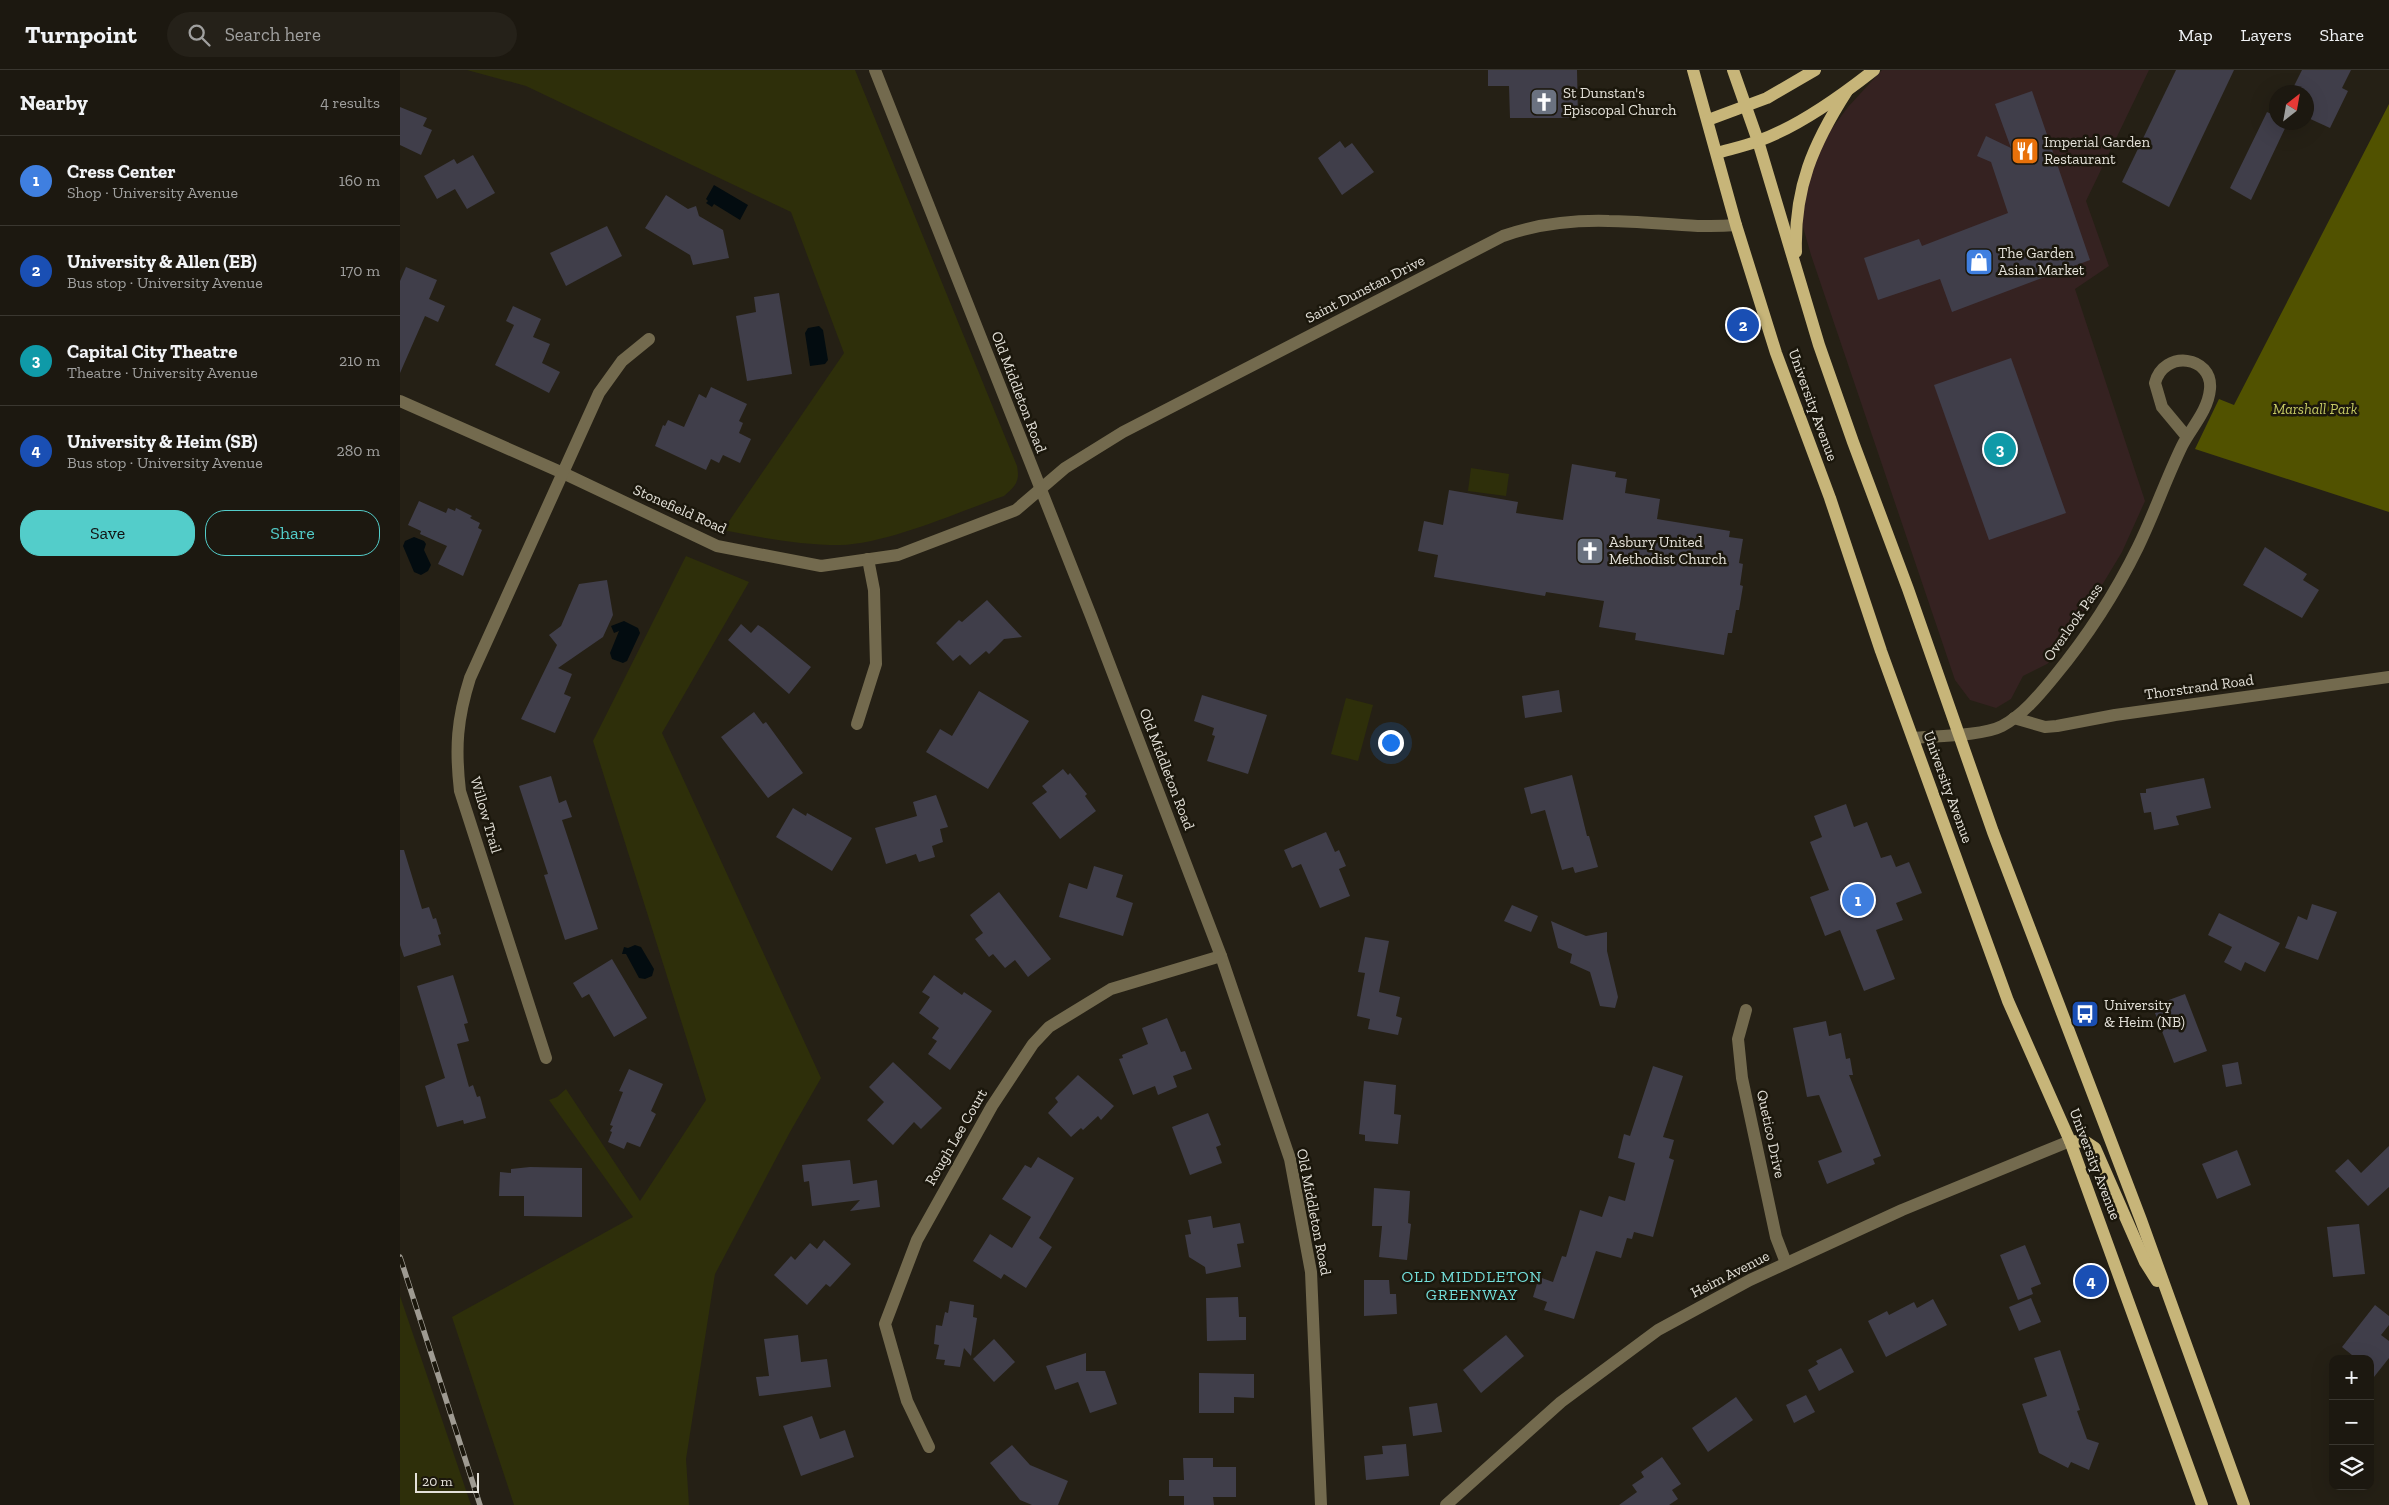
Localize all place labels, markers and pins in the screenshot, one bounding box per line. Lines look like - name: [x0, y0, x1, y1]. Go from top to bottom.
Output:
- place label: St Dunstan's Episcopal Church: [1563, 84, 1677, 119]
- church icon: St Dunstan's Episcopal Church: [1529, 87, 1559, 117]
- place label: Imperial Garden Restaurant: [2044, 133, 2150, 168]
- restaurant icon: Imperial Garden Restaurant: [2010, 136, 2040, 166]
- place label: The Garden Asian Market: [1998, 244, 2085, 279]
- shop icon: The Garden Asian Market: [1964, 247, 1994, 277]
- pin: 2: [1727, 306, 1759, 344]
- pin: 3: [1984, 430, 2016, 468]
- place label: Asbury United Methodist Church: [1609, 533, 1727, 568]
- church icon: Asbury United Methodist Church: [1575, 536, 1605, 566]
- pin: 1: [1842, 881, 1874, 919]
- place label: University & Heim (NB): [2104, 996, 2185, 1031]
- bus stop icon: University & Heim (NB): [2070, 999, 2100, 1029]
- pin: 4: [2075, 1262, 2107, 1300]

